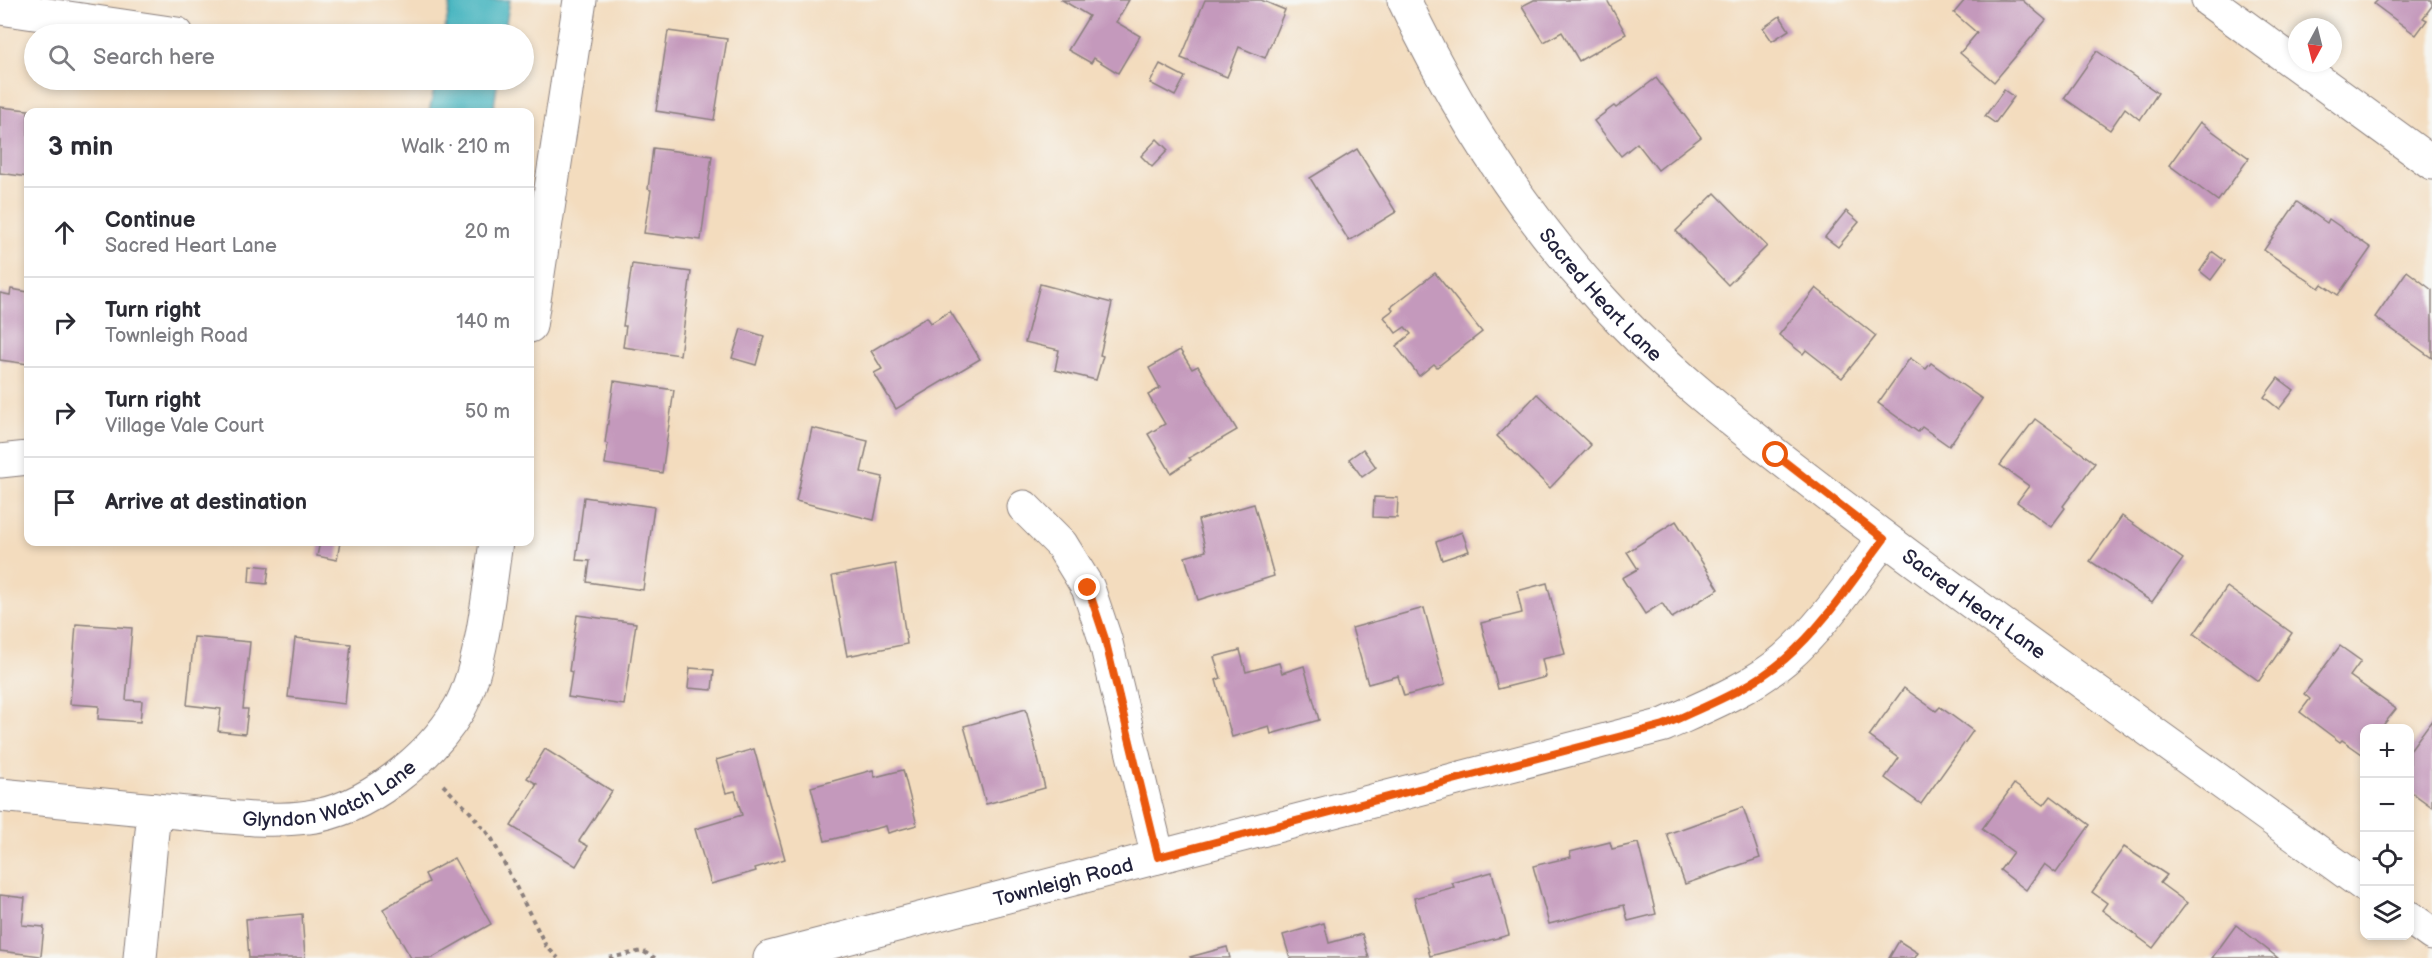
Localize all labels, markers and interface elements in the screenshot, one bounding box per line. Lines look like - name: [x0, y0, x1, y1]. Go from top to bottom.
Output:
- north arrow: [2288, 18, 2342, 72]
- search box: [24, 24, 534, 90]
- icon: search: [45, 41, 78, 74]
- text: Search here: [93, 44, 215, 71]
- text: 3 min: [48, 132, 113, 163]
- text: Walk · 210 m: [401, 135, 510, 159]
- text: Continue: [105, 207, 195, 234]
- icon: ahead: [48, 216, 81, 249]
- text: 20 m: [465, 220, 510, 244]
- street label: Sacred Heart Lane: [1533, 224, 1667, 367]
- text: Sacred Heart Lane: [105, 234, 277, 258]
- text: Turn right: [105, 297, 201, 324]
- icon: right: [48, 306, 81, 339]
- text: 140 m: [456, 310, 510, 334]
- text: Townleigh Road: [105, 324, 248, 348]
- text: Turn right: [105, 387, 201, 414]
- icon: right: [48, 396, 81, 429]
- text: 50 m: [465, 400, 510, 424]
- text: Village Vale Court: [105, 414, 264, 438]
- route start: [1762, 441, 1788, 467]
- icon: arrive: [48, 486, 81, 519]
- text: Arrive at destination: [105, 489, 307, 516]
- street label: Sacred Heart Lane: [1897, 544, 2050, 665]
- route end: [1074, 574, 1100, 600]
- map controls: [2360, 724, 2414, 940]
- button: +: [2360, 724, 2414, 778]
- street label: Glyndon Watch Lane: [242, 755, 421, 832]
- button: −: [2360, 778, 2414, 832]
- button: locate: [2360, 832, 2414, 886]
- street label: Townleigh Road: [991, 853, 1136, 912]
- button: layers: [2360, 886, 2414, 940]

